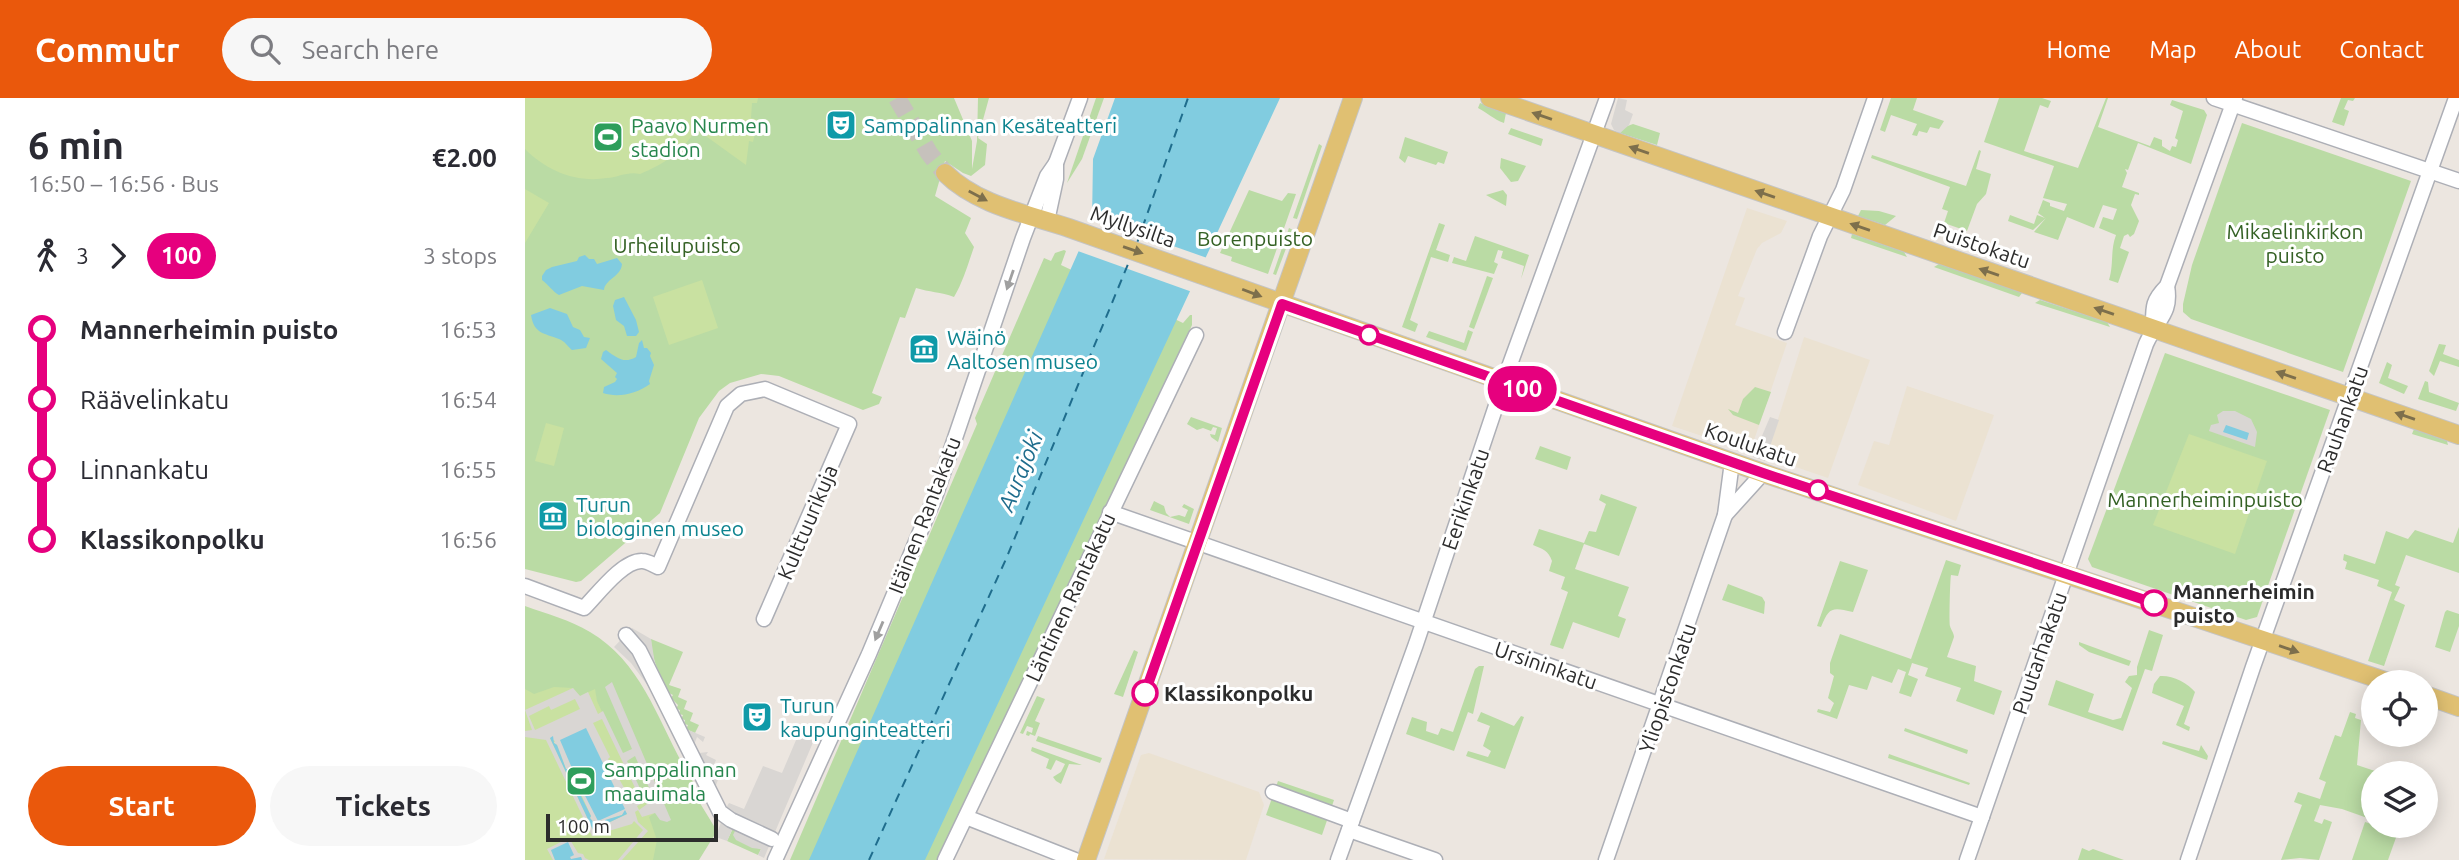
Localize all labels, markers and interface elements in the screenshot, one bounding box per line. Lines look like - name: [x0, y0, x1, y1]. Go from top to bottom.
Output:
- search box: [222, 18, 712, 81]
- icon: search: [246, 30, 284, 68]
- text: Commutr: [35, 31, 180, 68]
- text: Search here: [302, 35, 439, 64]
- text: Home: [2046, 36, 2111, 63]
- text: Map: [2149, 36, 2196, 63]
- text: About: [2234, 36, 2301, 63]
- text: Contact: [2339, 36, 2424, 63]
- theatre icon: Samppalinnan Kesäteatteri: [824, 108, 858, 142]
- one-way arrow: [1532, 110, 1553, 121]
- place label: Paavo Nurmen stadion: [631, 113, 769, 161]
- place label: Samppalinnan Kesäteatteri: [864, 113, 1117, 137]
- sports icon: Paavo Nurmen stadion: [591, 120, 625, 154]
- text: 6 min: [28, 124, 124, 166]
- text: €2.00: [432, 143, 497, 172]
- one-way arrow: [1629, 144, 1650, 155]
- text: 16:50 – 16:56 · Bus: [28, 171, 219, 196]
- one-way arrow: [1755, 188, 1776, 199]
- one-way arrow: [968, 190, 988, 201]
- street label: Myllysilta: [1087, 200, 1179, 252]
- street label: Puistokatu: [1930, 217, 2034, 273]
- park label: Mikaelinkirkon puisto: [2226, 219, 2364, 267]
- one-way arrow: [1850, 221, 1871, 232]
- park label: Borenpuisto: [1197, 226, 1313, 250]
- park label: Urheilupuisto: [613, 233, 741, 257]
- icon: walk: [28, 237, 66, 275]
- icon: forward: [99, 237, 137, 275]
- text: 100: [161, 242, 202, 269]
- text: 3: [76, 243, 89, 268]
- text: 3 stops: [423, 243, 497, 268]
- one-way arrow: [1123, 245, 1144, 256]
- one-way arrow: [1979, 266, 2000, 277]
- one-way arrow: [1004, 270, 1015, 291]
- one-way arrow: [1242, 288, 1263, 299]
- one-way arrow: [2093, 305, 2114, 316]
- text: Mannerheimin puisto: [80, 315, 339, 344]
- text: 16:53: [439, 317, 497, 342]
- place label: Wäinö Aaltosen museo: [947, 325, 1098, 373]
- unlabelled marker: [1359, 325, 1379, 345]
- museum icon: Wäinö Aaltosen museo: [907, 332, 941, 366]
- street label: Rauhankatu: [2312, 362, 2372, 476]
- line badge: 100: [1482, 366, 1562, 412]
- one-way arrow: [2275, 369, 2296, 380]
- text: 100: [1502, 375, 1542, 402]
- text: Räävelinkatu: [80, 385, 229, 414]
- text: 16:54: [439, 387, 497, 412]
- one-way arrow: [2394, 410, 2415, 421]
- street label: Koulukatu: [1702, 417, 1800, 471]
- water label: Aurajoki: [992, 426, 1048, 515]
- street label: Itäinen Rantakatu: [883, 433, 965, 597]
- street label: Eerikinkatu: [1436, 445, 1494, 553]
- text: Linnankatu: [80, 455, 209, 484]
- text: 16:55: [439, 457, 497, 482]
- street label: Kulttuurikuja: [772, 461, 842, 583]
- unlabelled marker: [1808, 480, 1828, 500]
- park label: Mannerheiminpuisto: [2107, 487, 2303, 511]
- place label: Turun biologinen museo: [576, 492, 744, 540]
- museum icon: Turun biologinen museo: [536, 499, 570, 533]
- street label: Läntinen Rantakatu: [1020, 509, 1120, 685]
- text: Klassikonpolku: [80, 525, 265, 554]
- text: 16:56: [439, 527, 497, 552]
- place label: Mannerheimin puisto: [2173, 579, 2315, 627]
- street label: Puutarhakatu: [2007, 589, 2071, 717]
- marker: Mannerheimin puisto: [2141, 590, 2167, 616]
- one-way arrow: [873, 620, 884, 641]
- street label: Yliopistonkatu: [1634, 620, 1700, 756]
- street label: Ursininkatu: [1491, 636, 1601, 694]
- one-way arrow: [2278, 644, 2299, 655]
- map controls: [2361, 670, 2438, 838]
- button: locate: [2361, 670, 2438, 747]
- marker: Klassikonpolku: [1132, 680, 1158, 706]
- place label: Klassikonpolku: [1164, 681, 1313, 705]
- place label: Turun kaupunginteatteri: [780, 693, 951, 741]
- theatre icon: Turun kaupunginteatteri: [740, 700, 774, 734]
- place label: Samppalinnan maauimala: [604, 757, 737, 805]
- button: layers: [2361, 761, 2438, 838]
- sports icon: Samppalinnan maauimala: [564, 764, 598, 798]
- button: Start: [28, 766, 256, 846]
- button: Tickets: [270, 766, 497, 846]
- scale bar: [546, 811, 717, 843]
- text: 100 m: [557, 815, 610, 837]

